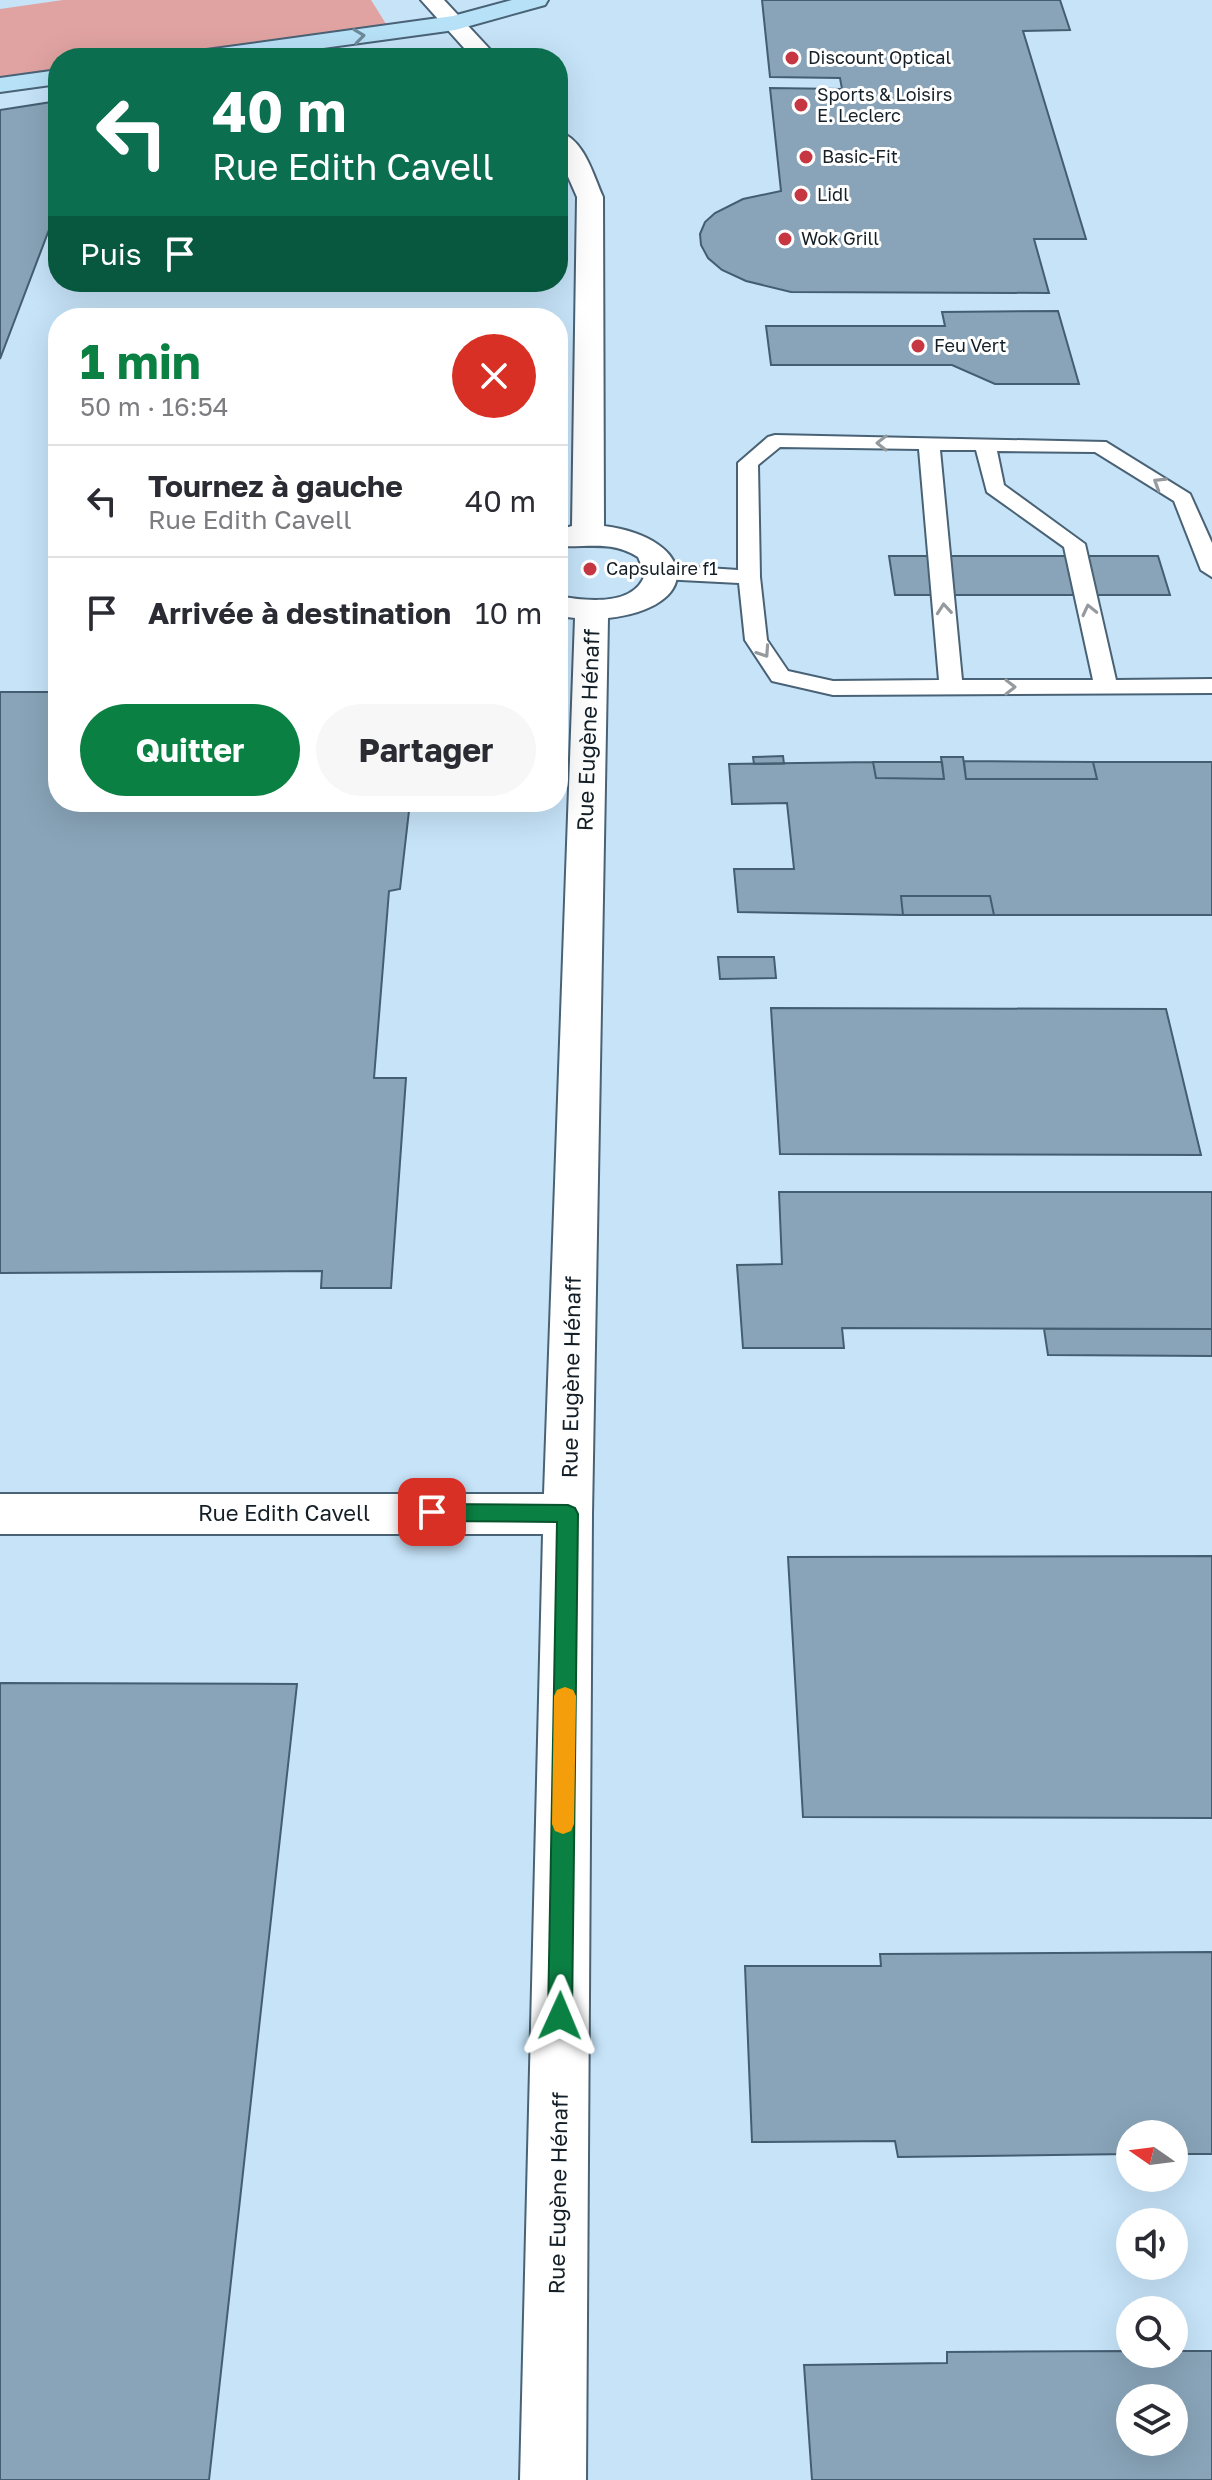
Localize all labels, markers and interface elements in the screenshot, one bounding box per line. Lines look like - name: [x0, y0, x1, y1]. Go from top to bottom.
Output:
- one-way arrow: [352, 28, 366, 45]
- place label: Discount Optical: [808, 46, 951, 68]
- marker: Discount Optical: [783, 49, 801, 67]
- text: 40 m: [212, 77, 346, 144]
- icon: left: [80, 80, 184, 184]
- place label: Sports & Loisirs E. Leclerc: [817, 83, 952, 126]
- marker: Sports & Loisirs E. Leclerc: [792, 96, 810, 114]
- text: Rue Edith Cavell: [212, 145, 494, 188]
- place label: Basic-Fit: [822, 145, 898, 167]
- marker: Basic-Fit: [797, 148, 815, 166]
- place label: Lidl: [817, 183, 849, 205]
- marker: Lidl: [792, 186, 810, 204]
- place label: Wok Grill: [801, 227, 879, 249]
- marker: Wok Grill: [776, 230, 794, 248]
- icon: arrive: [158, 232, 202, 276]
- text: Puis: [80, 236, 142, 272]
- text: 1 min: [80, 332, 201, 390]
- button: close: [452, 334, 536, 418]
- place label: Feu Vert: [934, 334, 1006, 356]
- marker: Feu Vert: [909, 337, 927, 355]
- text: 50 m · 16:54: [80, 391, 229, 422]
- one-way arrow: [875, 434, 888, 451]
- text: Tournez à gauche: [148, 468, 403, 504]
- one-way arrow: [1153, 477, 1168, 492]
- icon: left: [80, 479, 124, 523]
- text: 40 m: [465, 483, 536, 519]
- text: Rue Edith Cavell: [148, 504, 352, 535]
- place label: Capsulaire f1: [606, 557, 718, 579]
- marker: Capsulaire f1: [581, 560, 599, 578]
- icon: arrive: [80, 591, 124, 635]
- text: Arrivée à destination: [148, 595, 451, 631]
- text: 10 m: [475, 595, 542, 631]
- one-way arrow: [936, 602, 953, 615]
- one-way arrow: [1081, 604, 1098, 618]
- street label: Rue Eugène Hénaff: [570, 628, 605, 832]
- one-way arrow: [754, 644, 769, 658]
- one-way arrow: [1004, 678, 1017, 696]
- button: Quitter: [80, 704, 300, 796]
- button: Partager: [316, 704, 536, 796]
- street label: Rue Eugène Hénaff: [555, 1275, 586, 1479]
- pin: [398, 1478, 466, 1546]
- icon: arrive: [410, 1490, 454, 1534]
- street label: Rue Edith Cavell: [198, 1499, 370, 1526]
- position arrow: [518, 1974, 602, 2058]
- street label: Rue Eugène Hénaff: [542, 2091, 573, 2295]
- north arrow: [1116, 2120, 1188, 2192]
- map controls: [1116, 2120, 1188, 2456]
- button: sound: [1116, 2208, 1188, 2280]
- button: search: [1116, 2296, 1188, 2368]
- button: layers: [1116, 2384, 1188, 2456]

